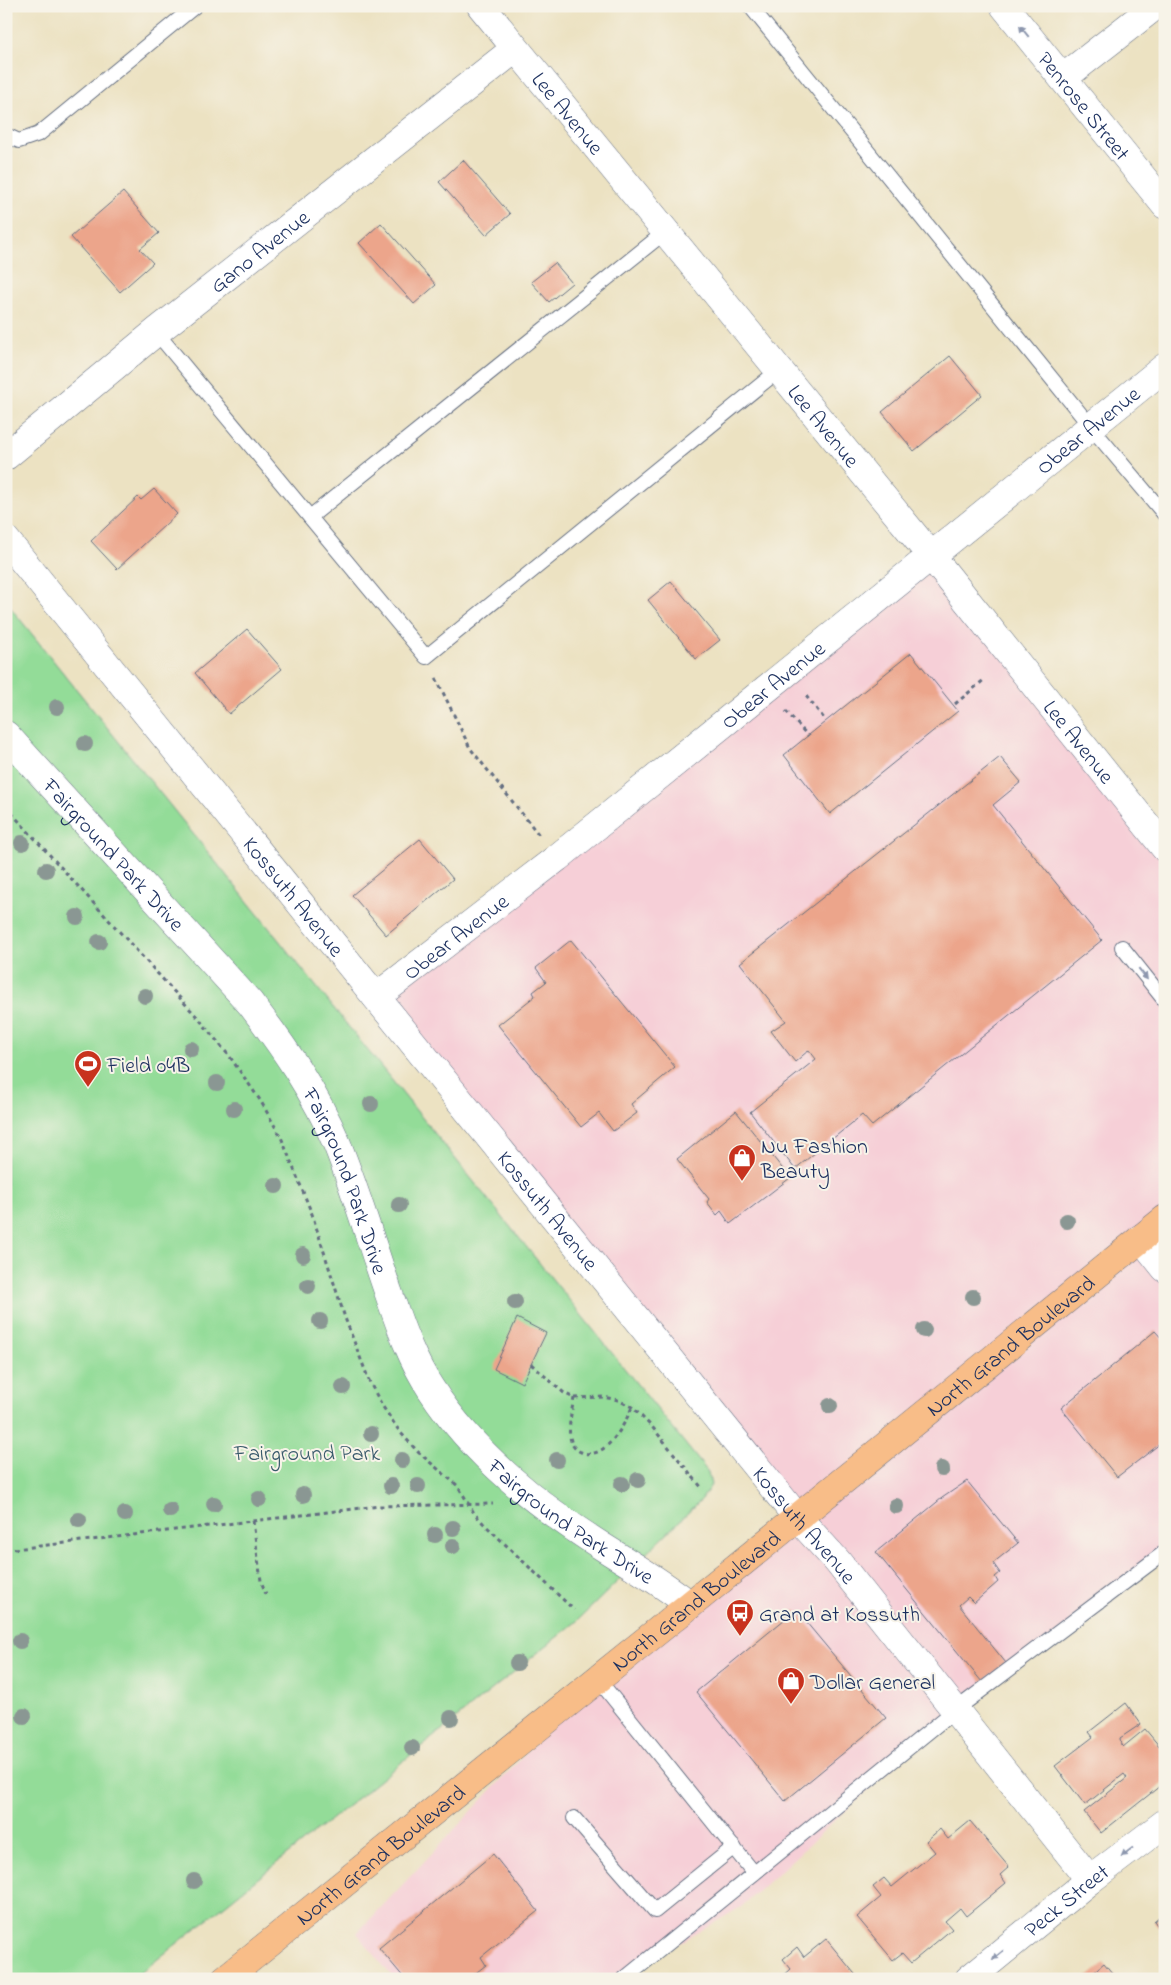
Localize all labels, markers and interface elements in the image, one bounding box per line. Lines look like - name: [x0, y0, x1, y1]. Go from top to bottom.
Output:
- one-way arrow: [1018, 25, 1029, 38]
- street label: Penrose Street: [1028, 46, 1137, 169]
- street label: Lee Avenue: [522, 66, 610, 163]
- street label: Gano Avenue: [204, 203, 318, 303]
- street label: Lee Avenue: [778, 379, 866, 476]
- street label: Obear Avenue: [1030, 380, 1148, 484]
- street label: Obear Avenue: [715, 634, 833, 738]
- street label: Lee Avenue: [1034, 694, 1121, 792]
- street label: Fairground Park Drive: [33, 771, 191, 940]
- street label: Kossuth Avenue: [233, 831, 350, 965]
- street label: Obear Avenue: [397, 887, 517, 990]
- one-way arrow: [1138, 967, 1149, 980]
- sports icon: Field 04B: [73, 1049, 103, 1088]
- place label: Field 04B: [106, 1051, 190, 1083]
- street label: Fairground Park Drive: [292, 1082, 394, 1279]
- place label: Nu Fashion Beauty: [760, 1132, 868, 1190]
- shop icon: Nu Fashion Beauty: [727, 1143, 757, 1182]
- street label: Kossuth Avenue: [488, 1145, 605, 1279]
- street label: North Grand Boulevard: [920, 1269, 1103, 1426]
- park label: Fairground Park: [233, 1439, 380, 1472]
- street label: Fairground Park Drive: [479, 1452, 659, 1594]
- street label: Kossuth Avenue: [743, 1460, 863, 1592]
- street label: North Grand Boulevard: [606, 1524, 789, 1681]
- bus stop icon: Grand at Kossuth: [725, 1598, 755, 1637]
- place label: Grand at Kossuth: [759, 1600, 920, 1632]
- shop icon: Dollar General: [776, 1666, 806, 1705]
- place label: Dollar General: [809, 1668, 935, 1700]
- street label: North Grand Boulevard: [290, 1778, 474, 1935]
- one-way arrow: [1121, 1846, 1134, 1857]
- street label: Peck Street: [1018, 1857, 1118, 1947]
- one-way arrow: [991, 1950, 1004, 1961]

